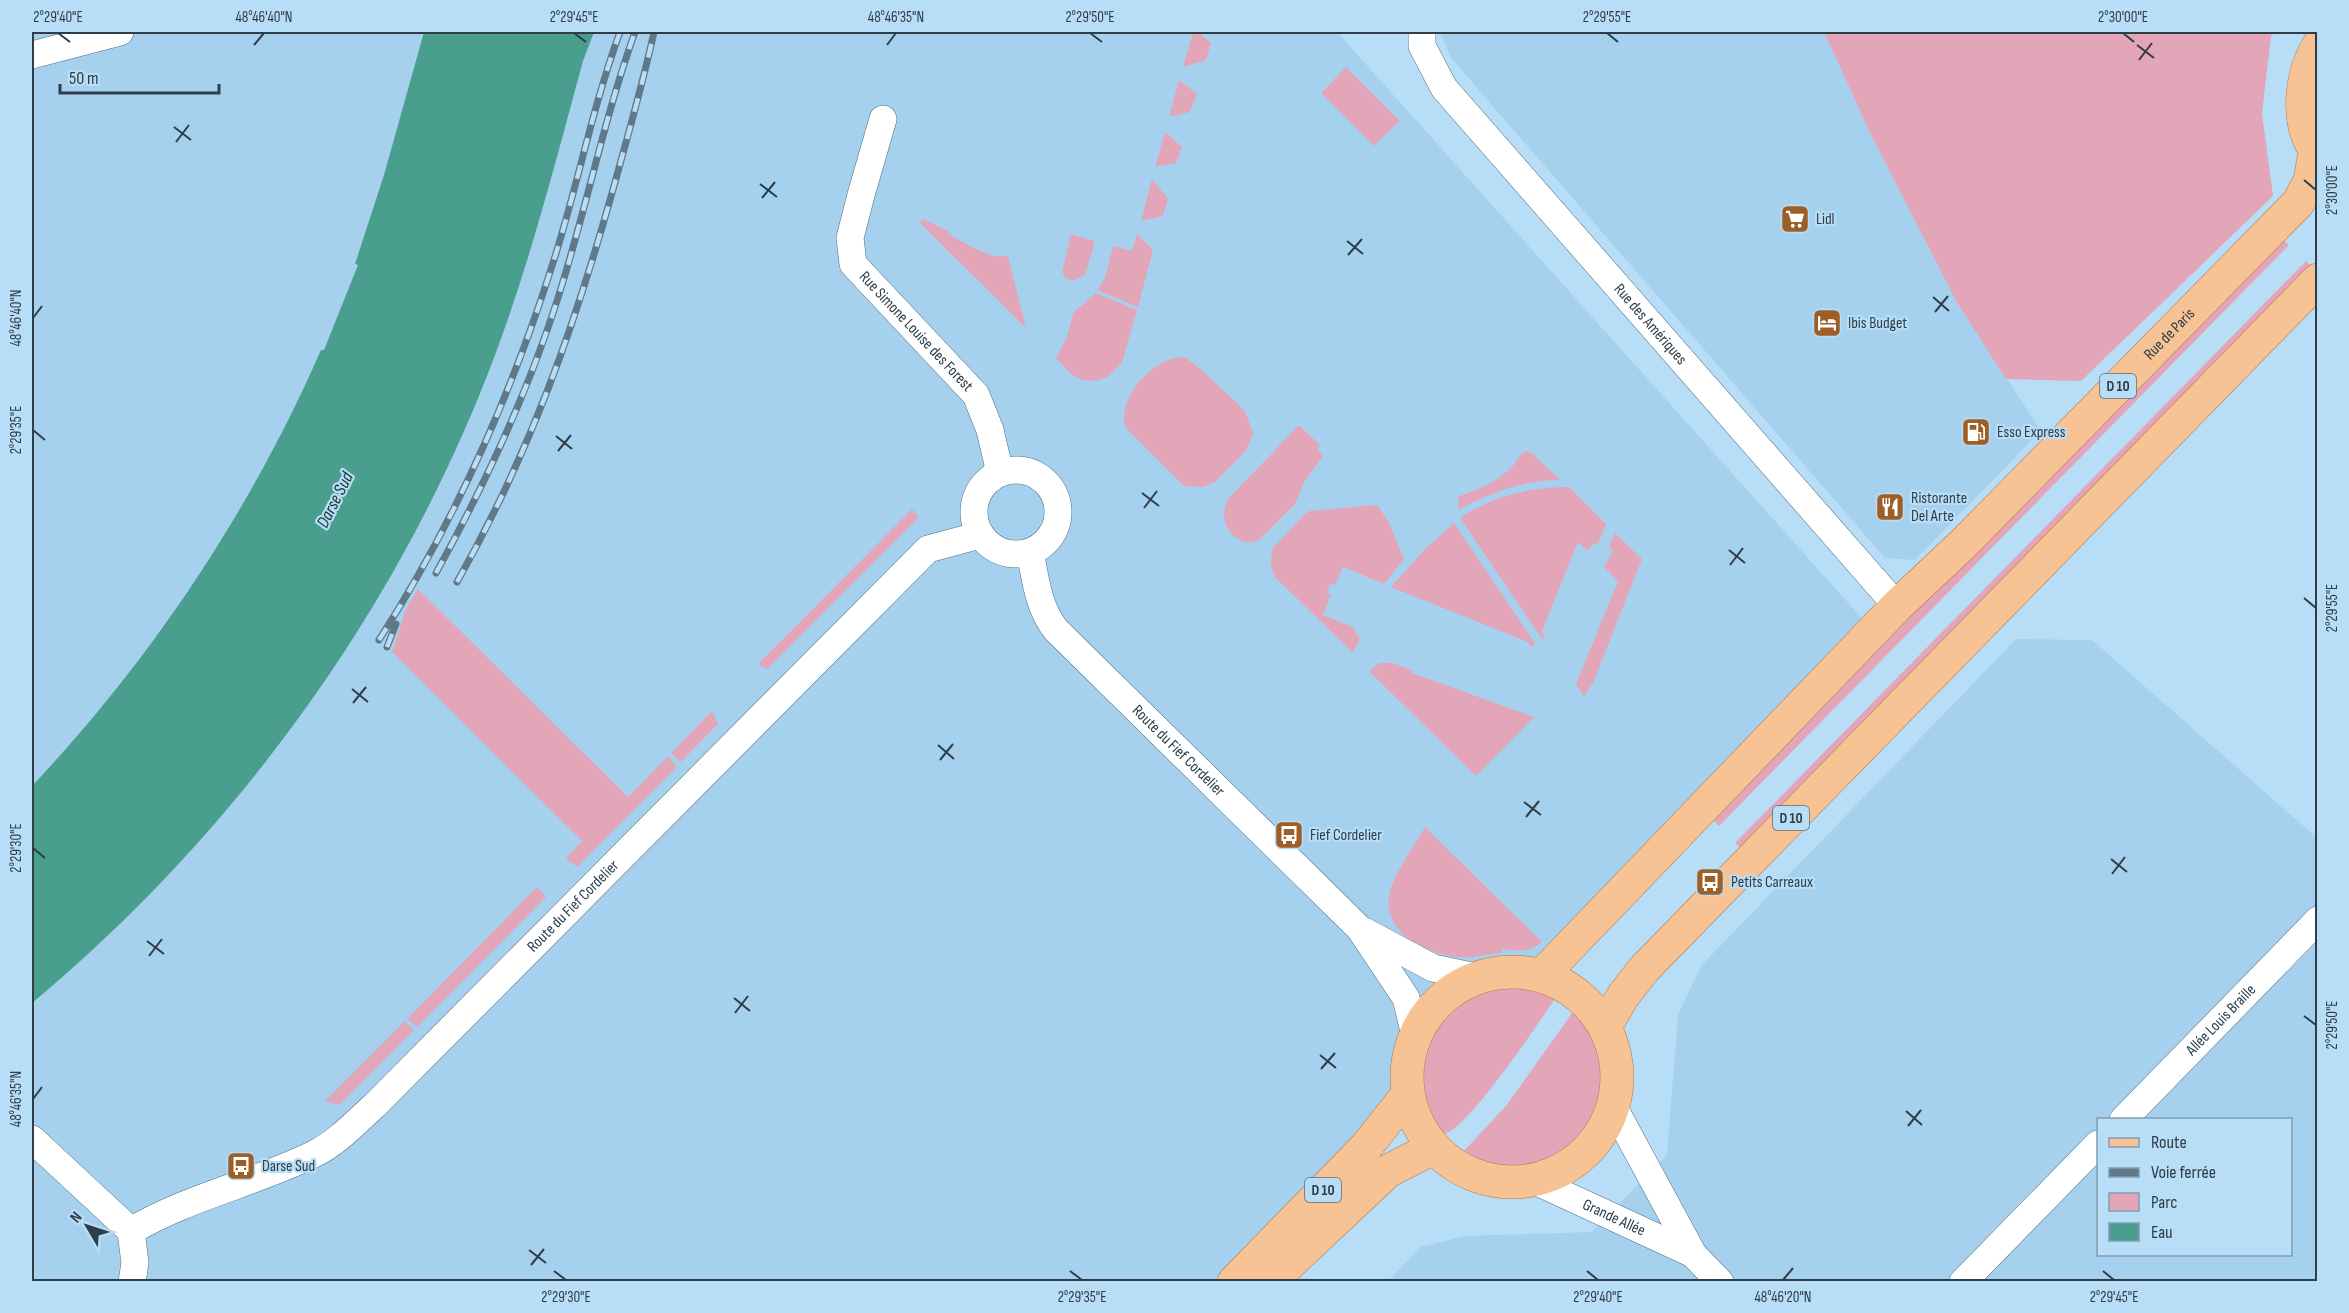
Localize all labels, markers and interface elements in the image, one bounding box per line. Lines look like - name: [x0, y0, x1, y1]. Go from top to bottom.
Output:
- text: 2°29'40"E: [33, 8, 83, 27]
- text: 48°46'40"N: [236, 8, 292, 27]
- text: 2°29'45"E: [550, 8, 598, 27]
- text: 48°46'35"N: [868, 8, 924, 27]
- text: 2°29'50"E: [1065, 8, 1115, 27]
- text: 2°29'55"E: [1583, 8, 1631, 27]
- text: 2°30'00"E: [2098, 8, 2148, 27]
- scale bar: [60, 57, 219, 95]
- text: 50 m: [69, 68, 99, 89]
- text: 2°30'00"E: [2323, 165, 2342, 215]
- supermarket icon: Lidl: [1779, 203, 1811, 235]
- place label: Lidl: [1816, 210, 1835, 229]
- street label: Rue Simone Louise des Forest: [855, 267, 977, 395]
- street label: Rue des Amériques: [1610, 280, 1691, 369]
- text: 48°46'40"N: [7, 290, 26, 346]
- street label: Rue de Paris: [2140, 304, 2199, 364]
- hotel icon: Ibis Budget: [1811, 307, 1843, 339]
- place label: Ibis Budget: [1848, 314, 1907, 333]
- road number: D 10: [2100, 374, 2136, 398]
- text: 2°29'35"E: [7, 406, 26, 454]
- fuel station icon: Esso Express: [1960, 416, 1992, 448]
- place label: Esso Express: [1997, 423, 2066, 442]
- water label: Darse Sud: [312, 468, 358, 531]
- place label: Ristorante Del Arte: [1911, 489, 1967, 526]
- restaurant icon: Ristorante Del Arte: [1874, 491, 1906, 523]
- text: 2°29'55"E: [2323, 584, 2342, 632]
- street label: Route du Fief Cordelier: [1128, 701, 1229, 800]
- road number: D 10: [1773, 806, 1809, 830]
- bus stop icon: Fief Cordelier: [1273, 819, 1305, 851]
- text: 2°29'30"E: [7, 823, 26, 873]
- place label: Fief Cordelier: [1310, 826, 1382, 845]
- street label: Route du Fief Cordelier: [523, 856, 623, 956]
- bus stop icon: Petits Carreaux: [1694, 866, 1726, 898]
- place label: Petits Carreaux: [1731, 873, 1813, 892]
- street label: Allée Louis Braille: [2181, 980, 2260, 1060]
- text: 2°29'50"E: [2323, 1000, 2342, 1050]
- text: 48°46'35"N: [7, 1071, 26, 1127]
- legend: [2097, 1118, 2292, 1256]
- text: Route: [2151, 1132, 2187, 1153]
- bus stop icon: Darse Sud: [225, 1150, 257, 1182]
- place label: Darse Sud: [262, 1157, 315, 1176]
- text: Voie ferrée: [2151, 1162, 2216, 1183]
- road number: D 10: [1305, 1178, 1341, 1202]
- text: Parc: [2151, 1192, 2177, 1213]
- street label: Grande Allée: [1580, 1195, 1648, 1240]
- north arrow: [57, 1196, 117, 1256]
- text: N: [66, 1208, 87, 1227]
- text: Eau: [2151, 1222, 2173, 1243]
- text: 2°29'30"E: [541, 1288, 591, 1307]
- text: 2°29'35"E: [1058, 1288, 1106, 1307]
- text: 2°29'40"E: [1573, 1288, 1623, 1307]
- text: 48°46'20"N: [1755, 1288, 1811, 1307]
- text: 2°29'45"E: [2090, 1288, 2138, 1307]

